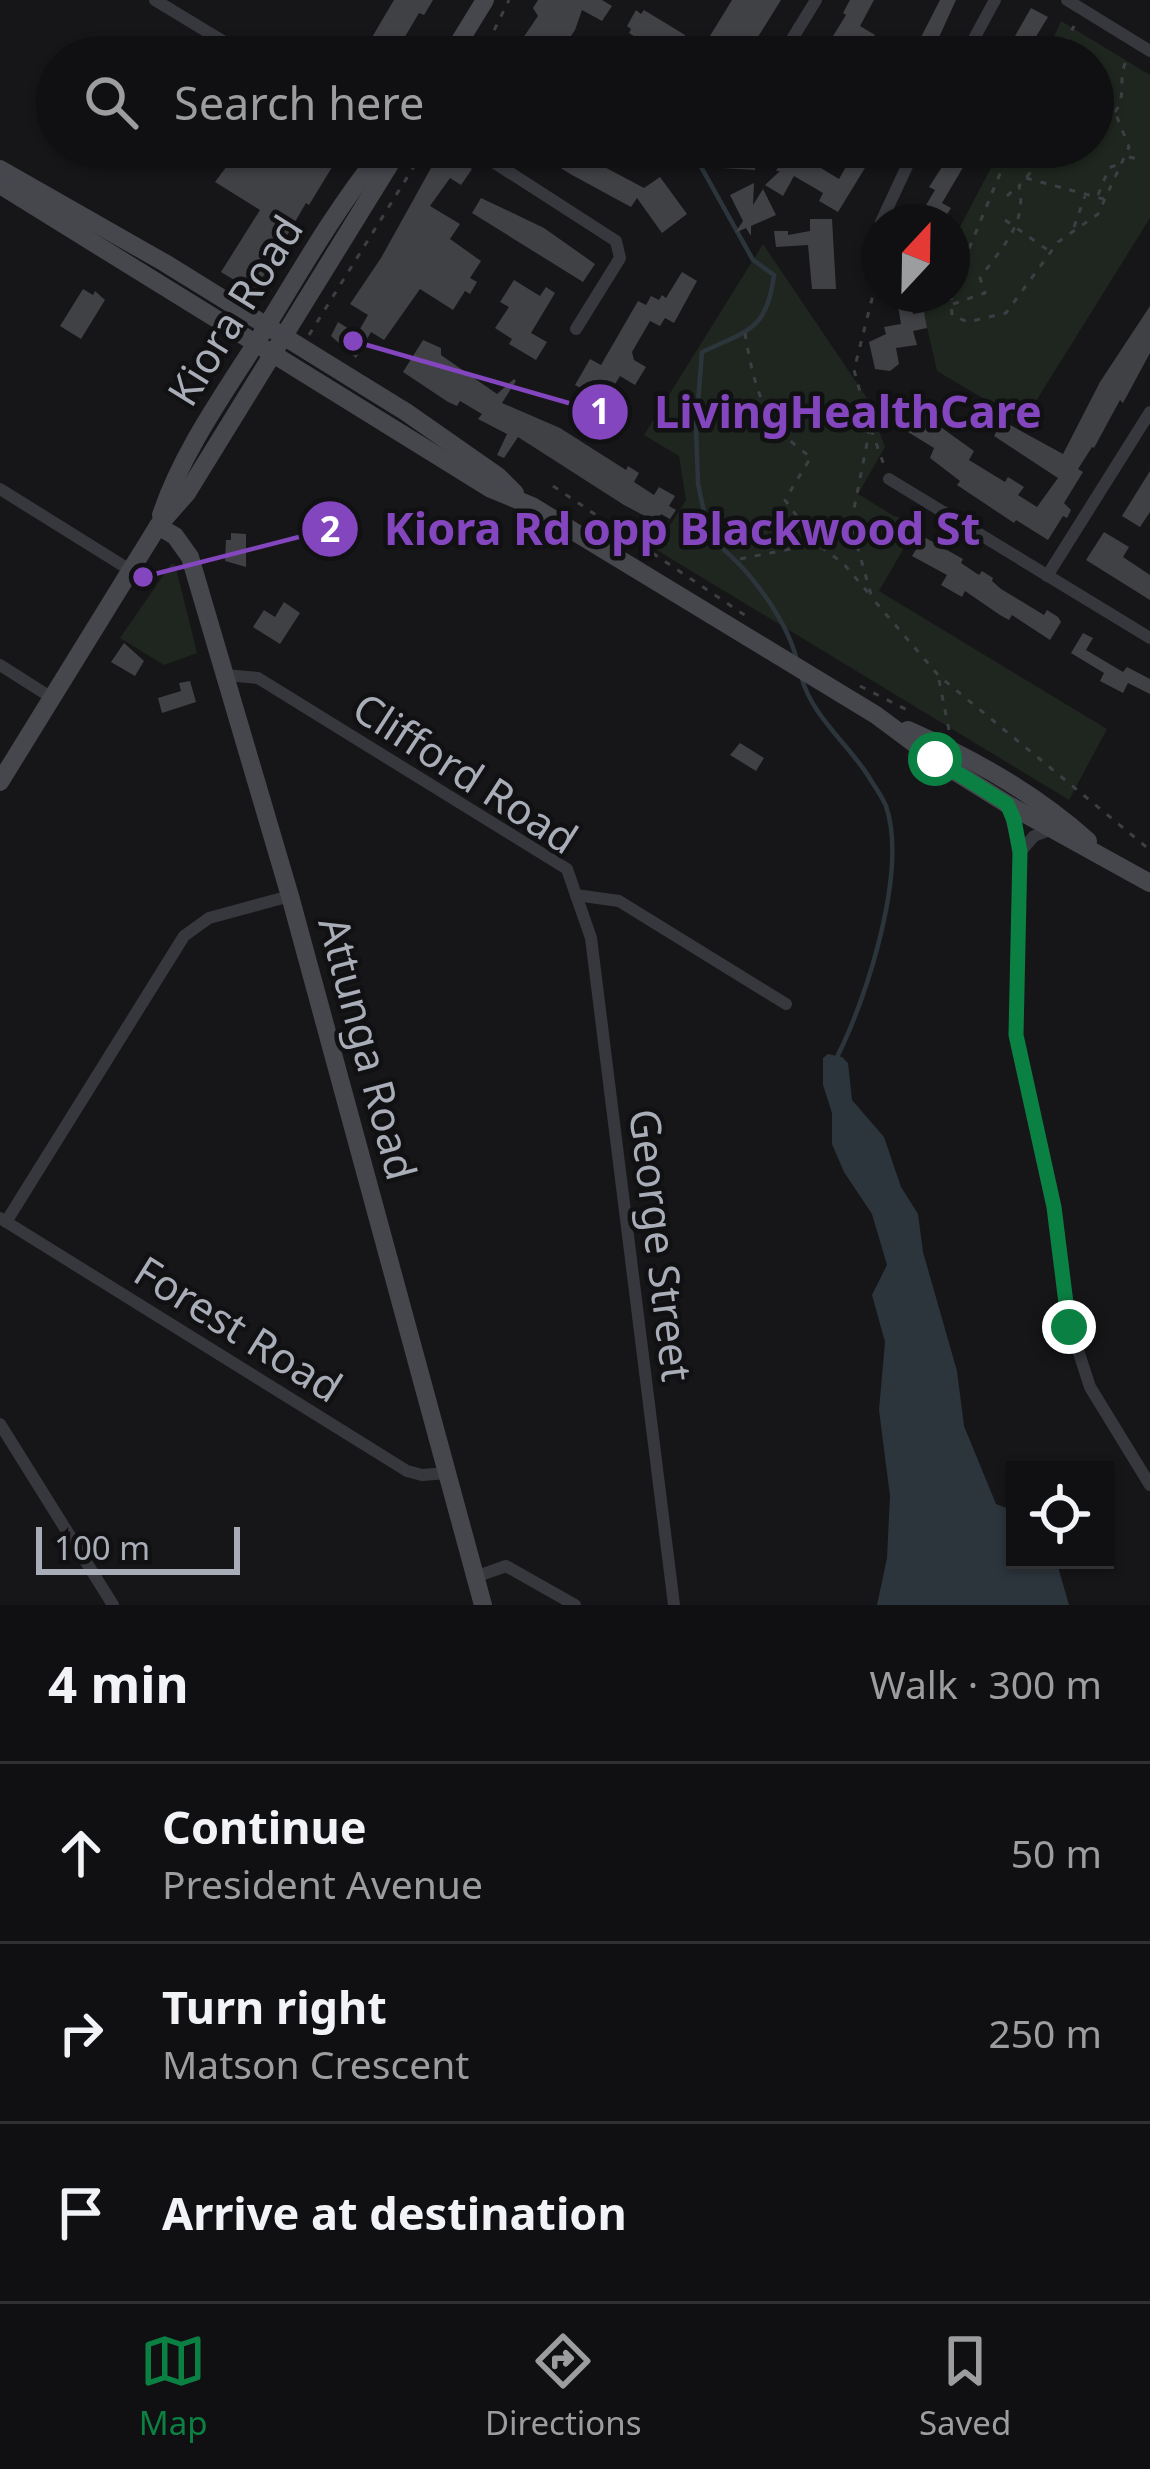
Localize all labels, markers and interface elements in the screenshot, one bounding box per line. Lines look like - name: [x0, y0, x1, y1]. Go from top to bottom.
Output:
- search box: [36, 36, 1114, 168]
- icon: search: [78, 69, 144, 135]
- text: Search here: [174, 72, 424, 133]
- street label: Kiora Road: [153, 204, 315, 416]
- north arrow: [862, 204, 970, 312]
- callout: LivingHealthCare: [570, 371, 1066, 452]
- text: LivingHealthCare: [654, 380, 1042, 441]
- text: 1: [590, 386, 610, 435]
- callout: Kiora Rd opp Blackwood St: [300, 489, 1004, 570]
- text: Kiora Rd opp Blackwood St: [384, 497, 980, 558]
- text: 2: [320, 504, 340, 553]
- street label: Clifford Road: [343, 678, 589, 866]
- route start: [908, 732, 962, 786]
- street label: Attunga Road: [306, 910, 432, 1186]
- street label: George Street: [617, 1105, 707, 1385]
- street label: Forest Road: [124, 1242, 354, 1414]
- route end: [1042, 1300, 1096, 1354]
- map controls: [1006, 1461, 1114, 1569]
- button: locate: [1006, 1461, 1114, 1569]
- scale bar: [36, 1521, 240, 1574]
- text: 100 m: [54, 1525, 150, 1570]
- text: 4 min: [48, 1648, 189, 1718]
- text: Walk · 300 m: [869, 1657, 1102, 1710]
- text: Continue: [162, 1796, 367, 1857]
- icon: ahead: [48, 1820, 114, 1886]
- text: 50 m: [1011, 1826, 1102, 1879]
- text: President Avenue: [162, 1857, 483, 1910]
- text: Turn right: [162, 1976, 387, 2037]
- icon: right: [48, 2000, 114, 2066]
- text: 250 m: [988, 2006, 1102, 2059]
- text: Matson Crescent: [162, 2037, 469, 2090]
- icon: arrive: [48, 2180, 114, 2246]
- text: Arrive at destination: [162, 2182, 627, 2243]
- tab: Map: [139, 2328, 207, 2445]
- tab: Directions: [485, 2328, 642, 2445]
- tab: Saved: [919, 2328, 1011, 2445]

